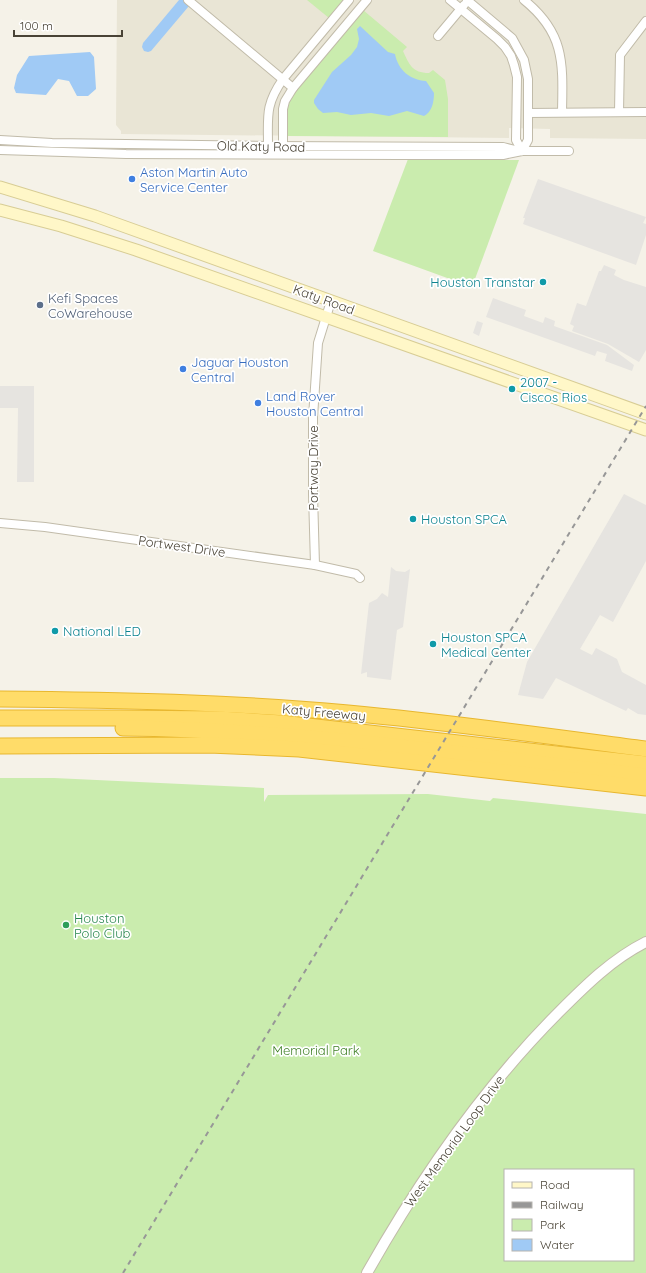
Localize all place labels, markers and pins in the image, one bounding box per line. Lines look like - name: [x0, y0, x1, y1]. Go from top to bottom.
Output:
- place label: Aston Martin Auto Service Center: [140, 164, 248, 195]
- marker: Aston Martin Auto Service Center: [127, 174, 137, 184]
- place label: Houston Transtar: [430, 274, 535, 290]
- marker: Houston Transtar: [538, 277, 548, 287]
- place label: Kefi Spaces CoWarehouse: [48, 290, 133, 321]
- marker: Kefi Spaces CoWarehouse: [35, 300, 45, 310]
- place label: Jaguar Houston Central: [191, 354, 289, 385]
- marker: Jaguar Houston Central: [178, 364, 188, 374]
- place label: 2007 - Ciscos Rios: [520, 374, 587, 405]
- marker: 2007 - Ciscos Rios: [507, 384, 517, 394]
- place label: Land Rover Houston Central: [266, 388, 363, 419]
- marker: Land Rover Houston Central: [253, 398, 263, 408]
- place label: Houston SPCA: [421, 511, 508, 527]
- marker: Houston SPCA: [408, 514, 418, 524]
- place label: National LED: [63, 623, 141, 639]
- marker: National LED: [50, 626, 60, 636]
- place label: Houston SPCA Medical Center: [441, 629, 531, 660]
- marker: Houston SPCA Medical Center: [428, 639, 438, 649]
- place label: Houston Polo Club: [74, 910, 131, 941]
- marker: Houston Polo Club: [61, 920, 71, 930]

